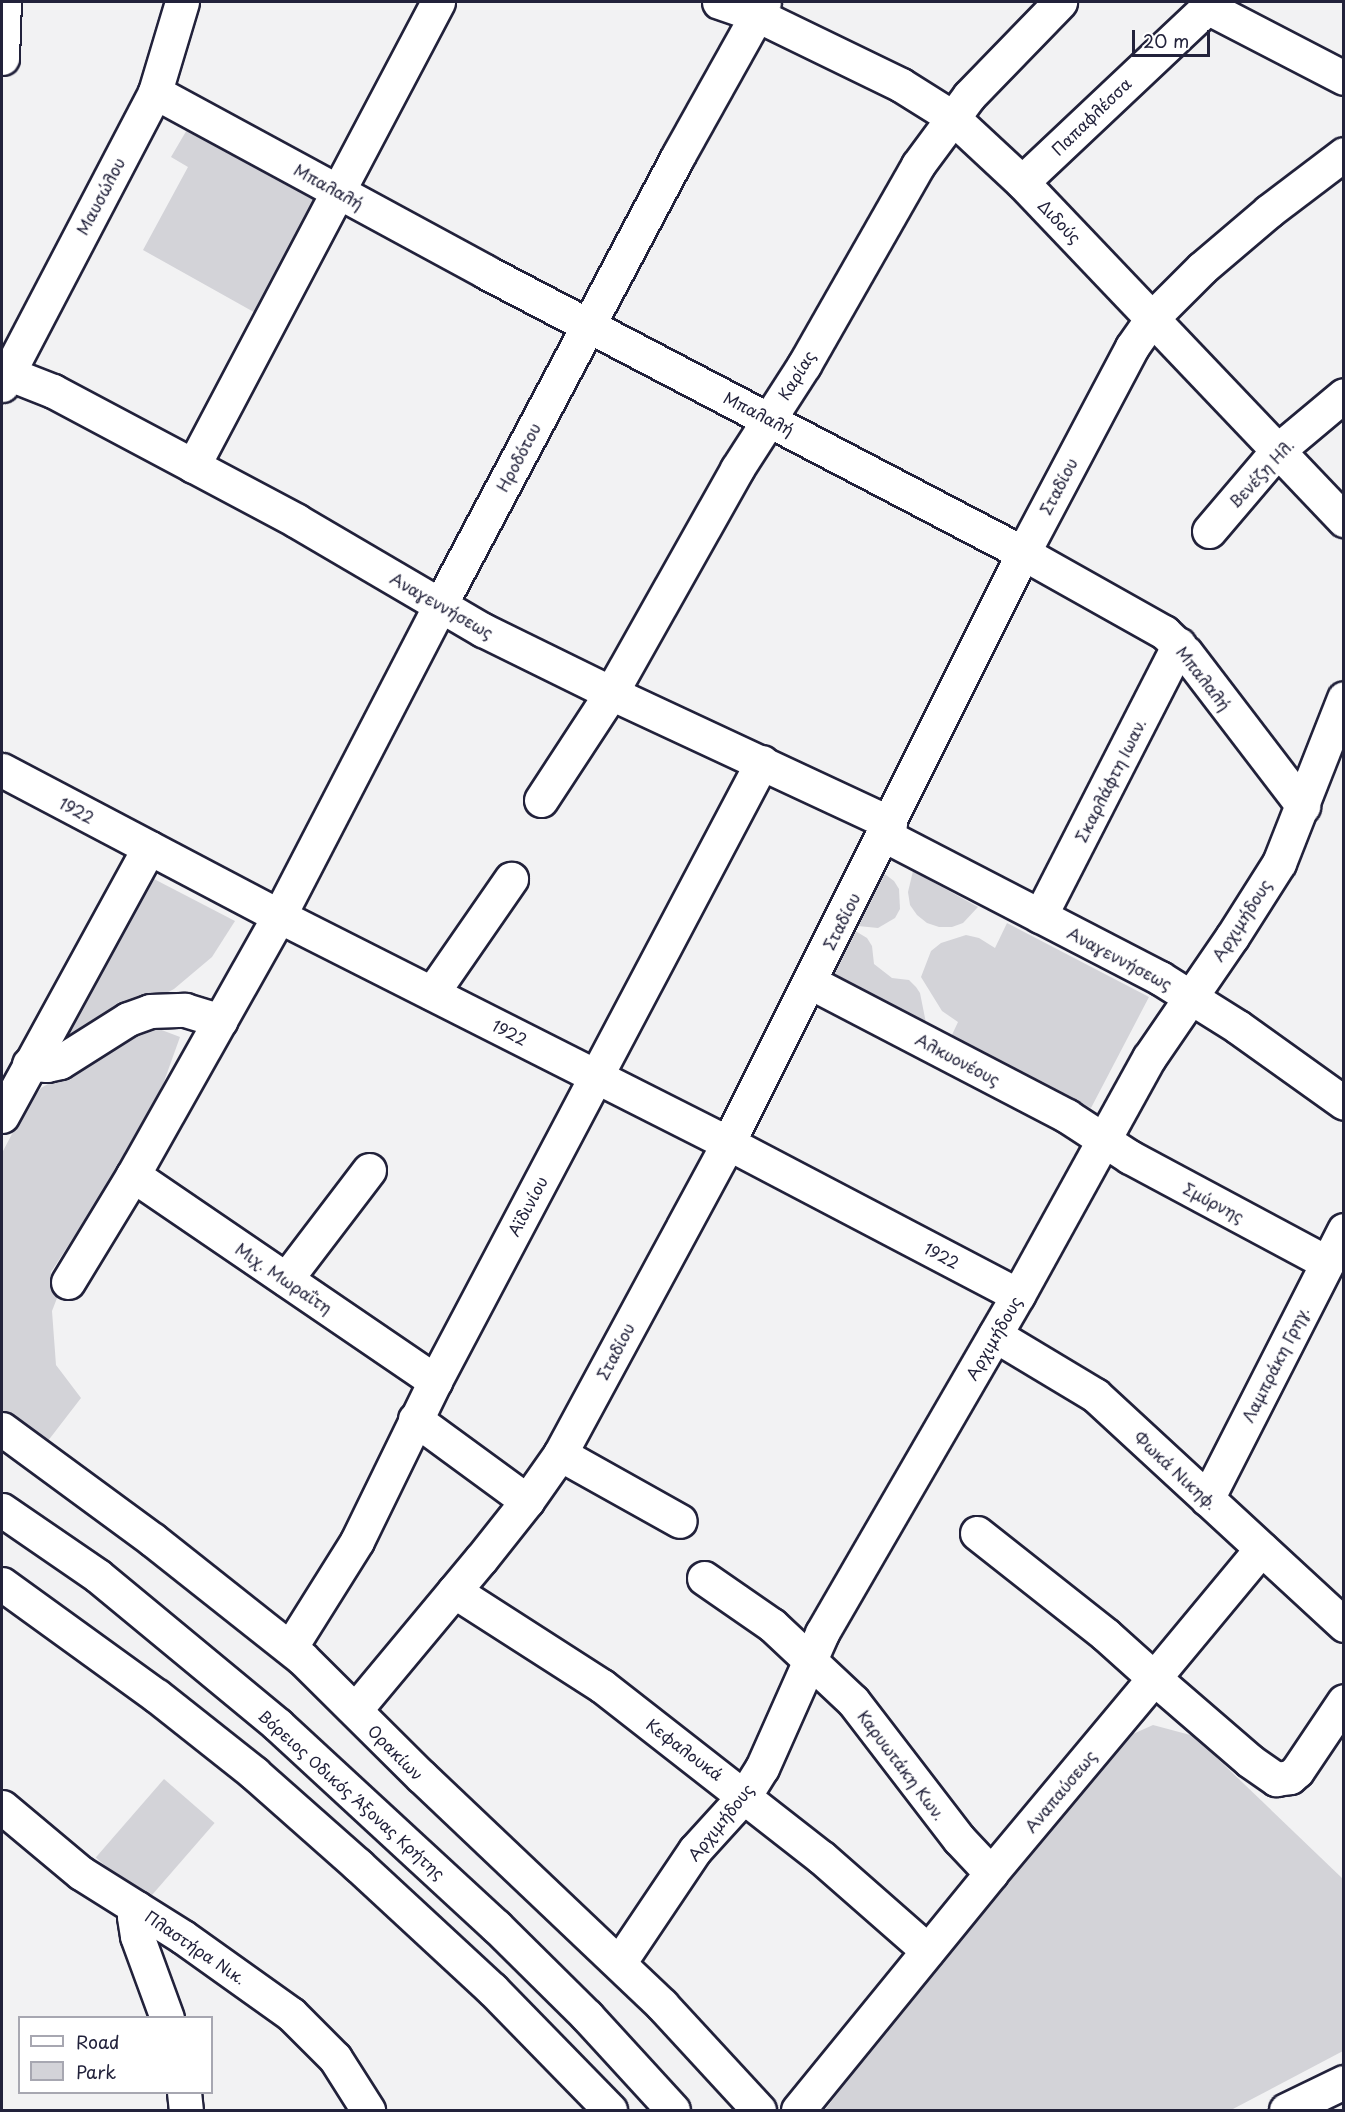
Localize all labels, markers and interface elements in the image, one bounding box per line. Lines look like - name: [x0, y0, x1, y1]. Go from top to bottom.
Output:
- scale bar: [1135, 18, 1213, 56]
- text: 20 m: [1143, 27, 1189, 54]
- street label: Παπαφλέσσα: [1047, 73, 1135, 159]
- street label: Μαυσώλου: [72, 154, 128, 238]
- street label: Μπαλαλή: [291, 159, 367, 213]
- street label: Διδούς: [1035, 195, 1085, 247]
- street label: Καρίας: [773, 347, 819, 403]
- street label: Μπαλαλή: [721, 387, 797, 439]
- street label: Ηροδότου: [492, 419, 544, 495]
- street label: Βενέζη Ηλ.: [1225, 435, 1297, 511]
- street label: Σταδίου: [1035, 454, 1081, 518]
- street label: Αναγεννήσεως: [387, 568, 497, 642]
- street label: Μπαλαλή: [1173, 642, 1235, 714]
- street label: Σκαρλάφτη Ιωαν.: [1070, 715, 1150, 845]
- street label: 1922: [56, 793, 98, 827]
- street label: Αρχιμήδους: [1208, 876, 1274, 964]
- street label: Σταδίου: [819, 889, 863, 953]
- street label: Αναγεννήσεως: [1065, 922, 1175, 994]
- street label: 1922: [489, 1015, 531, 1049]
- street label: Αλκυονέους: [913, 1029, 1003, 1089]
- street label: Αϊδινίου: [503, 1173, 551, 1239]
- street label: Σμύρνης: [1180, 1178, 1248, 1226]
- street label: 1922: [921, 1238, 963, 1272]
- street label: Μιχ. Μωραΐτη: [232, 1239, 336, 1317]
- street label: Αρχιμήδους: [961, 1293, 1025, 1383]
- street label: Λαμπράκη Γρηγ.: [1237, 1303, 1313, 1425]
- street label: Σταδίου: [592, 1319, 638, 1383]
- street label: Φωκά Νικηφ.: [1130, 1427, 1222, 1513]
- street label: Βόρειος Οδικός Άξονας Κρήτης: [255, 1705, 449, 1883]
- street label: Καρυωτάκη Κων.: [855, 1706, 949, 1824]
- street label: Κεφαλουκά: [643, 1714, 727, 1784]
- street label: Ορακίων: [364, 1720, 428, 1784]
- street label: Αναπαύσεως: [1020, 1746, 1100, 1836]
- street label: Αρχιμήδους: [683, 1780, 757, 1864]
- street label: Πλαστήρα Νικ.: [142, 1906, 250, 1988]
- legend: [18, 2016, 213, 2094]
- text: Road: [76, 2028, 120, 2055]
- text: Park: [76, 2058, 116, 2085]

